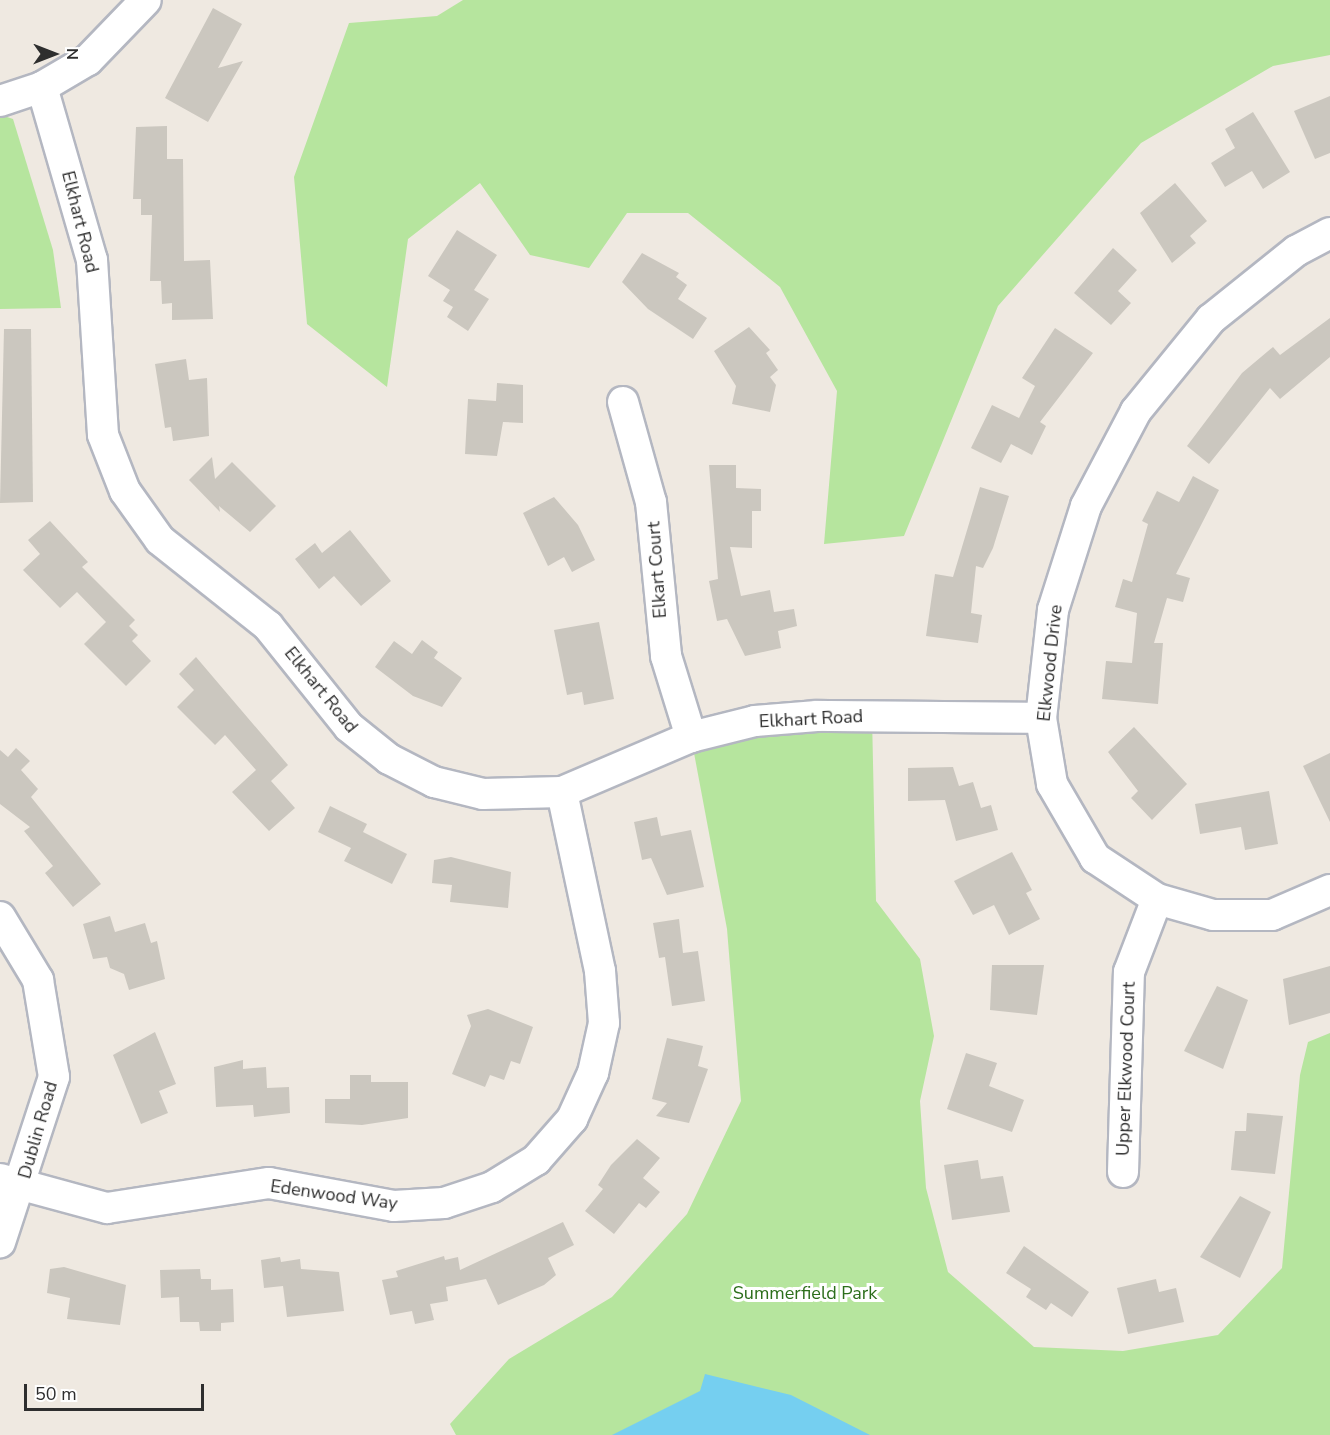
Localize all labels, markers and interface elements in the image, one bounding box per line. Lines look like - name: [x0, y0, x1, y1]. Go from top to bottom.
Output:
- north arrow: [24, 24, 84, 84]
- text: N: [61, 48, 83, 60]
- street label: Elkhart Road: [57, 169, 103, 275]
- street label: Elkart Court: [643, 521, 671, 619]
- street label: Elkwood Drive: [1033, 604, 1067, 722]
- street label: Elkhart Road: [280, 643, 362, 737]
- street label: Elkhart Road: [758, 705, 864, 733]
- street label: Upper Elkwood Court: [1112, 982, 1140, 1156]
- street label: Dublin Road: [14, 1079, 62, 1181]
- street label: Edenwood Way: [269, 1175, 399, 1215]
- park label: Summerfield Park: [733, 1282, 877, 1304]
- scale bar: [27, 1372, 207, 1410]
- text: 50 m: [35, 1382, 77, 1406]

